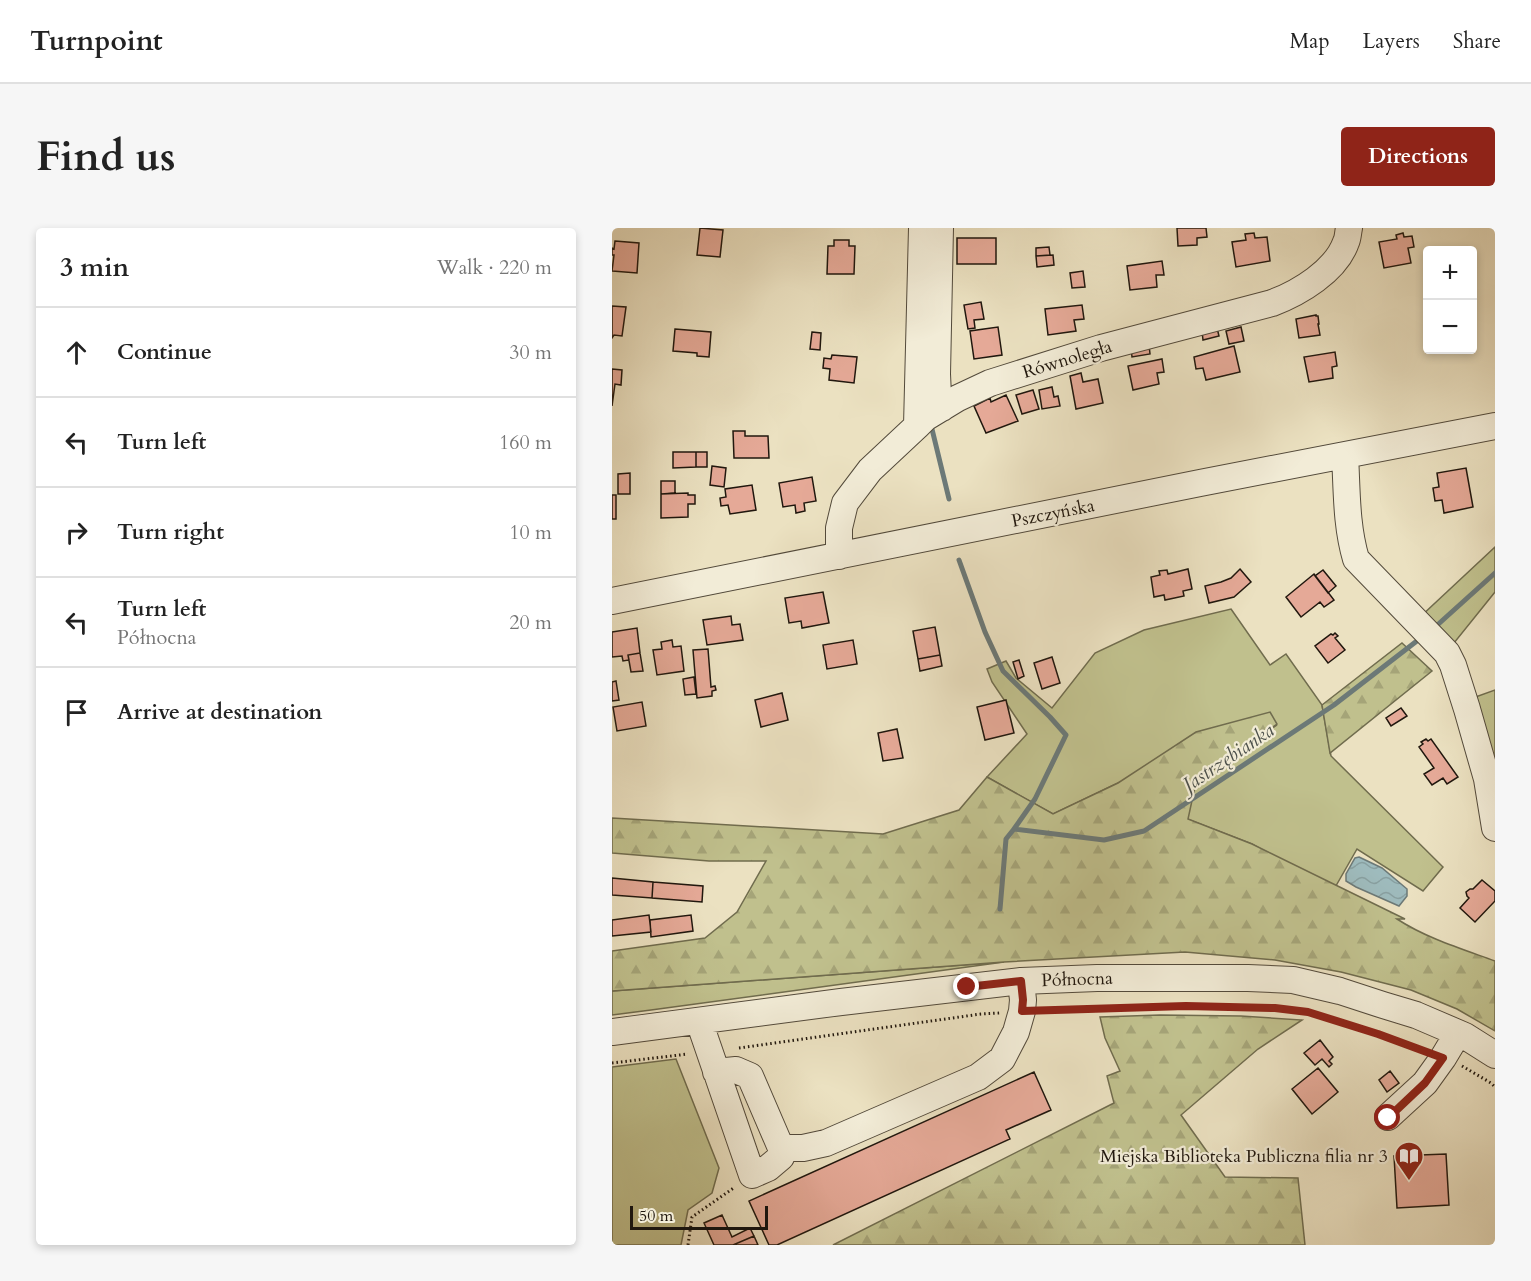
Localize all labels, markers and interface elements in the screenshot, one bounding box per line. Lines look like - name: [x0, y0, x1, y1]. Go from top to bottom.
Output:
- text: Turnpoint: [30, 22, 163, 60]
- text: Map: [1290, 27, 1330, 56]
- text: Layers: [1363, 27, 1420, 56]
- text: Share: [1453, 27, 1501, 56]
- button: Directions: [1341, 127, 1495, 186]
- text: Find us: [36, 128, 176, 185]
- map controls: [1423, 246, 1477, 354]
- button: +: [1423, 246, 1477, 300]
- text: 3 min: [60, 250, 129, 285]
- text: Walk · 220 m: [437, 254, 552, 281]
- button: −: [1423, 300, 1477, 354]
- street label: Równoległa: [1019, 334, 1115, 385]
- icon: ahead: [60, 336, 93, 369]
- text: Continue: [117, 337, 212, 367]
- text: 30 m: [509, 339, 552, 366]
- icon: left: [60, 426, 93, 459]
- text: Turn left: [117, 427, 206, 457]
- text: 160 m: [499, 429, 552, 456]
- street label: Pszczyńska: [1009, 493, 1097, 534]
- icon: right: [60, 516, 93, 549]
- text: Turn right: [117, 517, 224, 547]
- text: 10 m: [509, 519, 552, 546]
- text: Turn left: [117, 594, 206, 624]
- icon: left: [60, 606, 93, 639]
- text: 20 m: [509, 609, 552, 636]
- text: Północna: [117, 624, 197, 651]
- icon: arrive: [60, 696, 93, 729]
- text: Arrive at destination: [117, 697, 322, 727]
- water label: Jastrzębianka: [1173, 717, 1279, 801]
- street label: Północna: [1041, 966, 1113, 993]
- route end: [953, 973, 979, 999]
- route start: [1374, 1104, 1400, 1130]
- library icon: Miejska Biblioteka Publiczna filia nr 3: [1393, 1140, 1425, 1182]
- place label: Miejska Biblioteka Publiczna filia nr 3: [1100, 1144, 1388, 1169]
- scale bar: [630, 1203, 768, 1230]
- text: 50 m: [639, 1205, 673, 1227]

